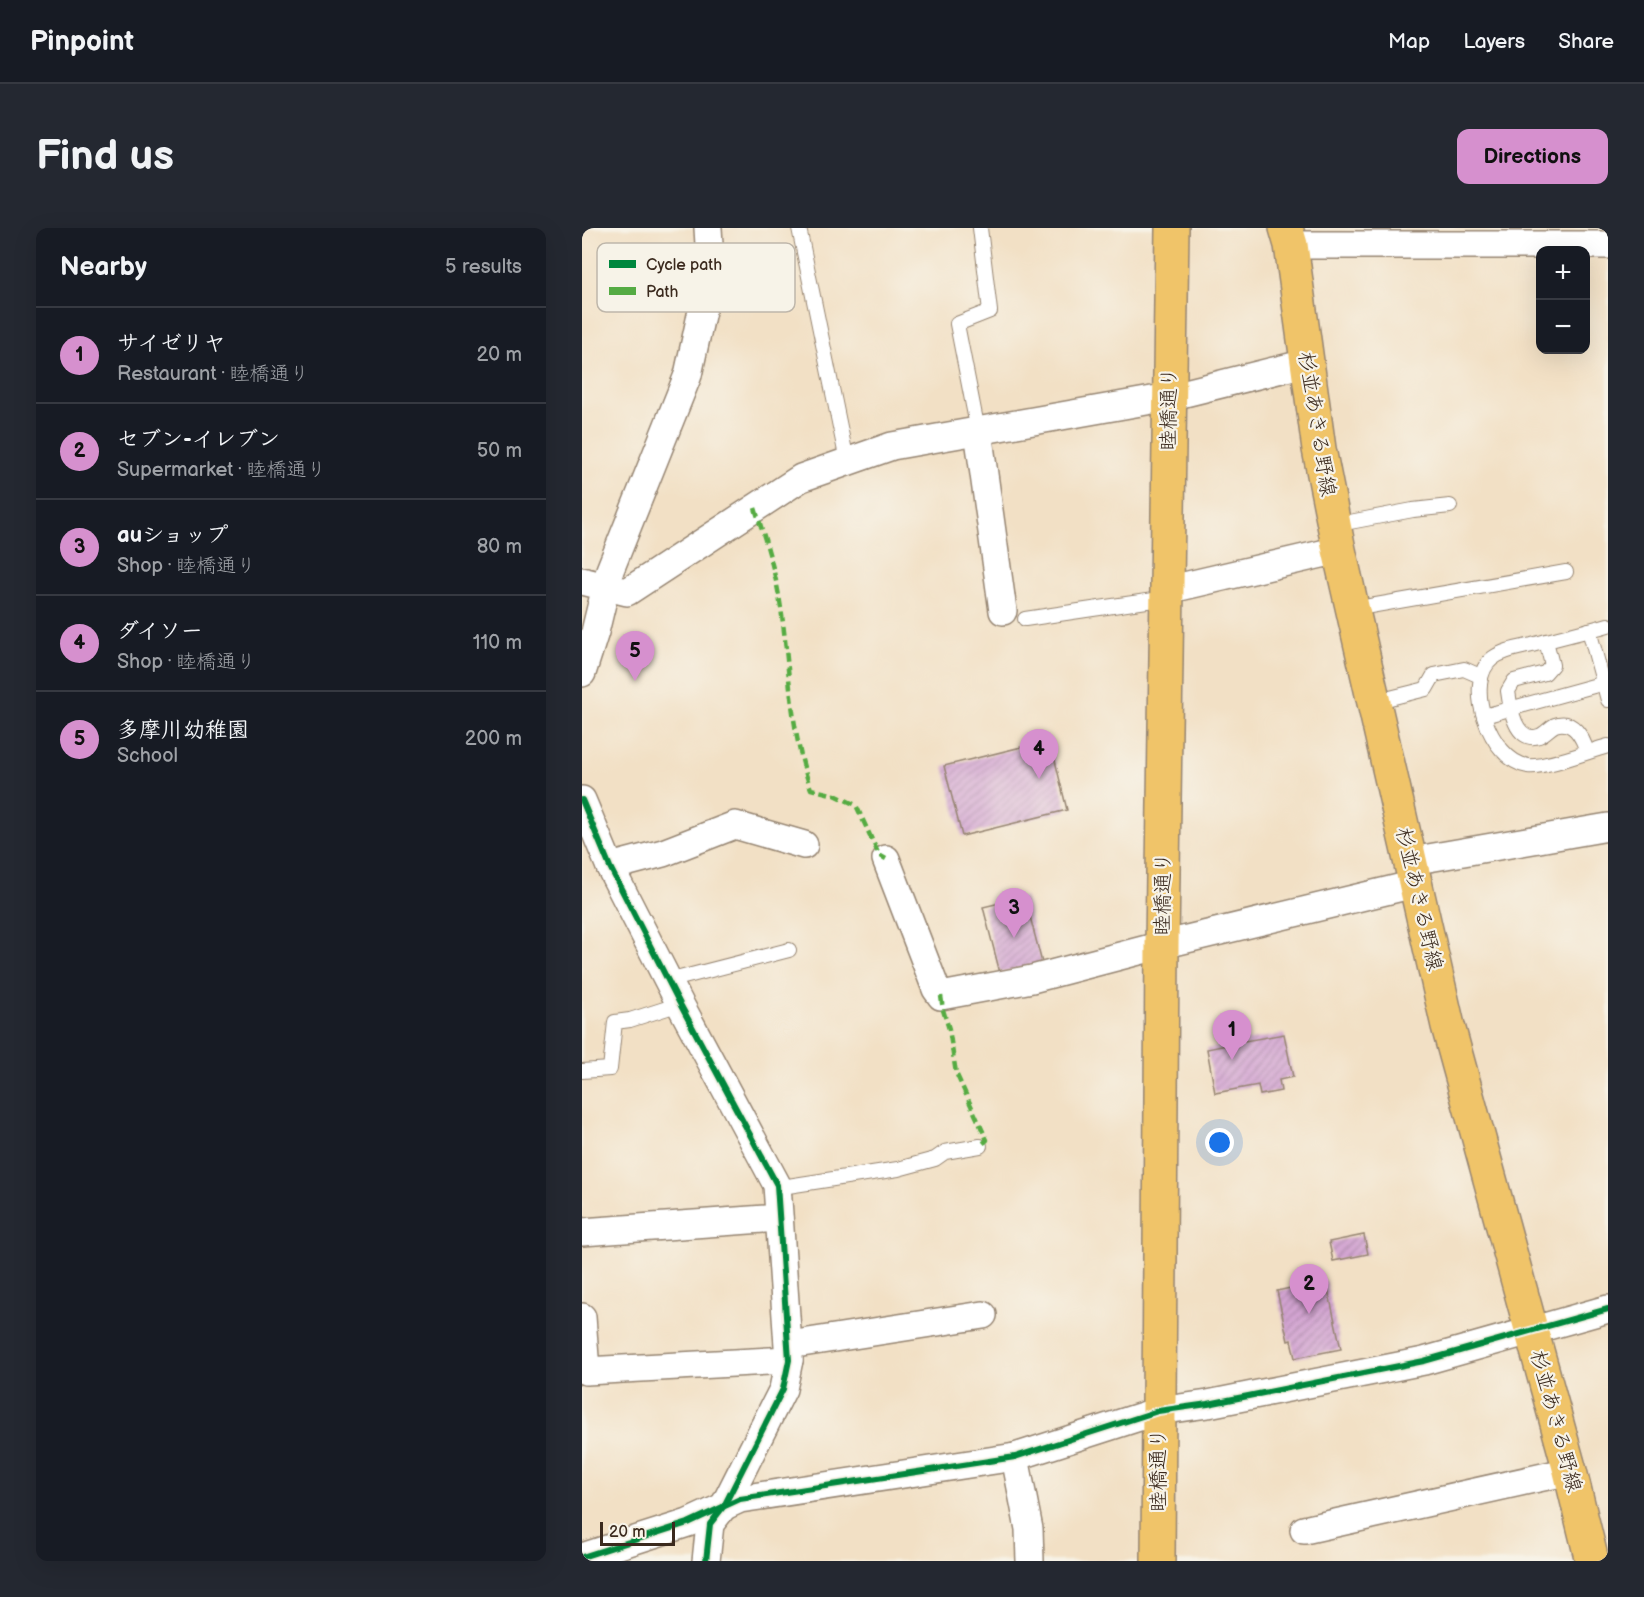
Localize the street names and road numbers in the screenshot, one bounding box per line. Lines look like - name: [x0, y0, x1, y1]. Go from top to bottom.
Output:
- street label: 杉並あきる野線: [1293, 350, 1341, 498]
- street label: 睦橋通り: [1156, 367, 1182, 451]
- street label: 杉並あきる野線: [1390, 825, 1448, 973]
- street label: 睦橋通り: [1150, 852, 1176, 936]
- street label: 杉並あきる野線: [1525, 1347, 1587, 1495]
- street label: 睦橋通り: [1146, 1428, 1171, 1512]

